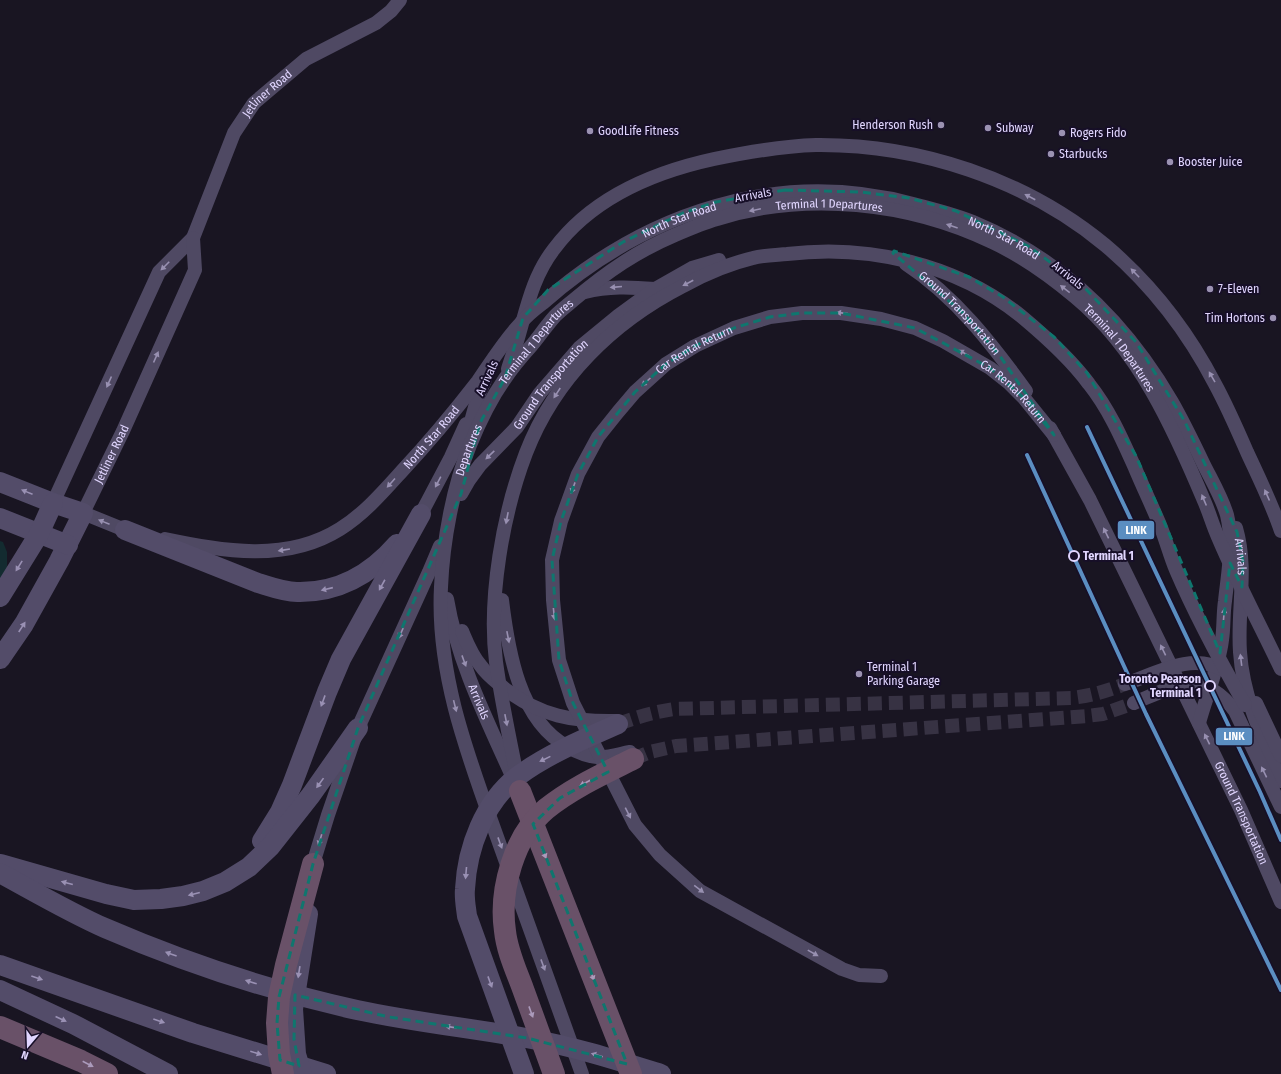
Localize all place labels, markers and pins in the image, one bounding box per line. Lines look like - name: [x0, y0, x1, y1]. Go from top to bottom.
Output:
- place label: Henderson Rush: [852, 118, 933, 132]
- marker: Henderson Rush: [936, 120, 946, 130]
- place label: Subway: [996, 121, 1034, 135]
- marker: Subway: [983, 123, 993, 133]
- place label: GoodLife Fitness: [598, 124, 679, 138]
- marker: GoodLife Fitness: [585, 126, 595, 136]
- place label: Rogers Fido: [1070, 126, 1127, 140]
- marker: Rogers Fido: [1057, 128, 1067, 138]
- place label: Starbucks: [1059, 147, 1107, 161]
- marker: Starbucks: [1046, 149, 1056, 159]
- place label: Booster Juice: [1178, 155, 1242, 169]
- marker: Booster Juice: [1165, 157, 1175, 167]
- place label: 7-Eleven: [1218, 282, 1259, 296]
- marker: 7-Eleven: [1205, 284, 1215, 294]
- place label: Tim Hortons: [1205, 311, 1265, 325]
- marker: Tim Hortons: [1268, 313, 1278, 323]
- place label: Terminal 1: [1083, 549, 1134, 563]
- marker: Terminal 1: [1068, 550, 1080, 562]
- place label: Terminal 1 Parking Garage: [867, 660, 940, 688]
- marker: Terminal 1 Parking Garage: [854, 669, 864, 679]
- place label: Toronto Pearson Terminal 1: [1119, 672, 1201, 700]
- marker: Toronto Pearson Terminal 1: [1204, 680, 1216, 692]

